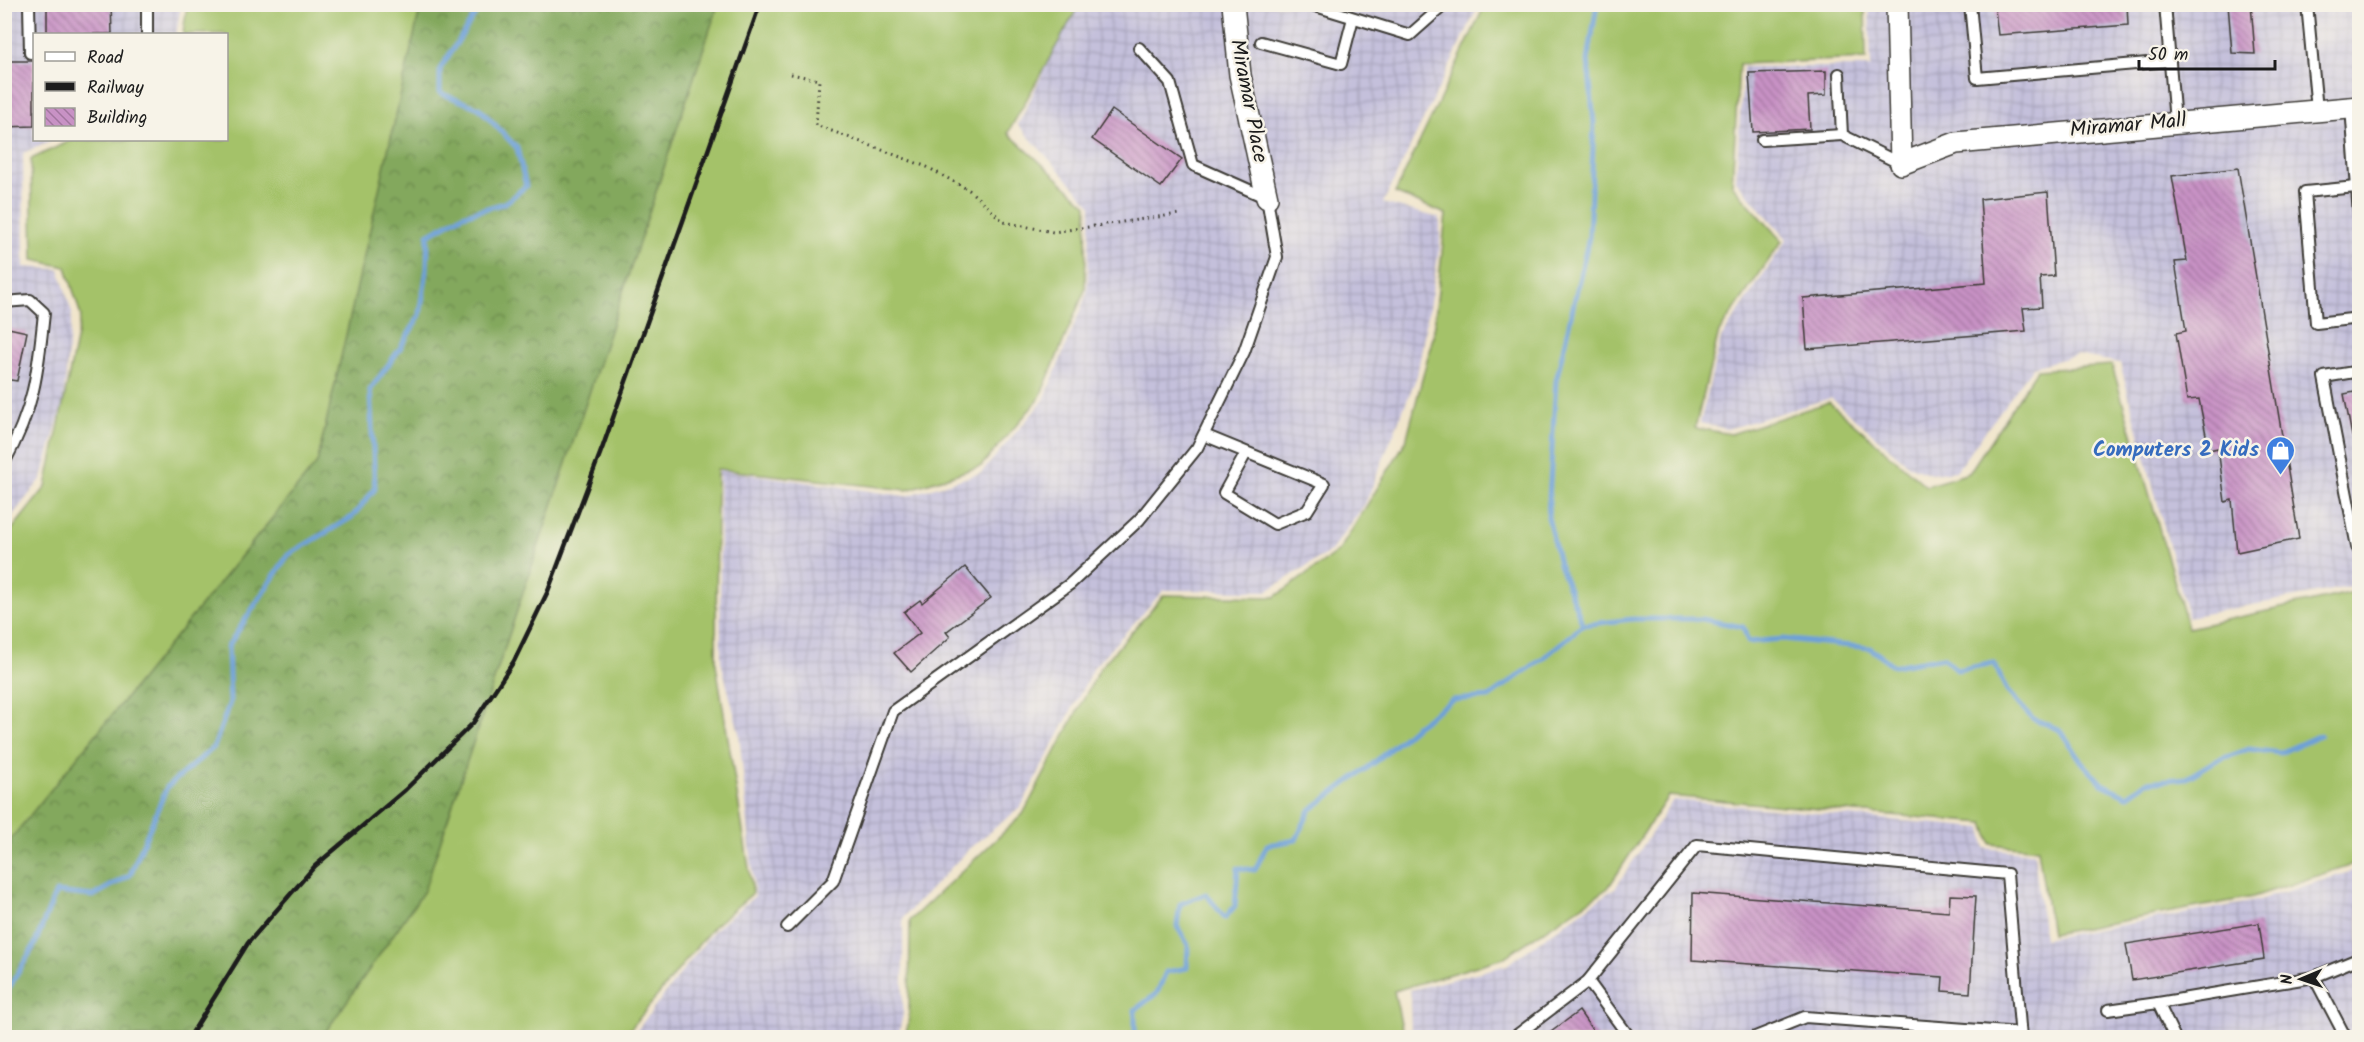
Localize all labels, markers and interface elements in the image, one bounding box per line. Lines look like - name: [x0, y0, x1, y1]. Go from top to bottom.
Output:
- legend: [33, 33, 228, 141]
- scale bar: [2139, 33, 2276, 71]
- street label: Miramar Place: [1220, 36, 1276, 166]
- text: 50 m: [2148, 41, 2188, 70]
- text: Road: [87, 44, 124, 73]
- text: Railway: [87, 74, 144, 103]
- text: Building: [87, 104, 147, 133]
- street label: Miramar Mall: [2068, 104, 2188, 148]
- place label: Computers 2 Kids: [2093, 434, 2259, 467]
- shop icon: Computers 2 Kids: [2264, 434, 2296, 476]
- north arrow: [2271, 949, 2331, 1009]
- text: N: [2275, 974, 2300, 985]

